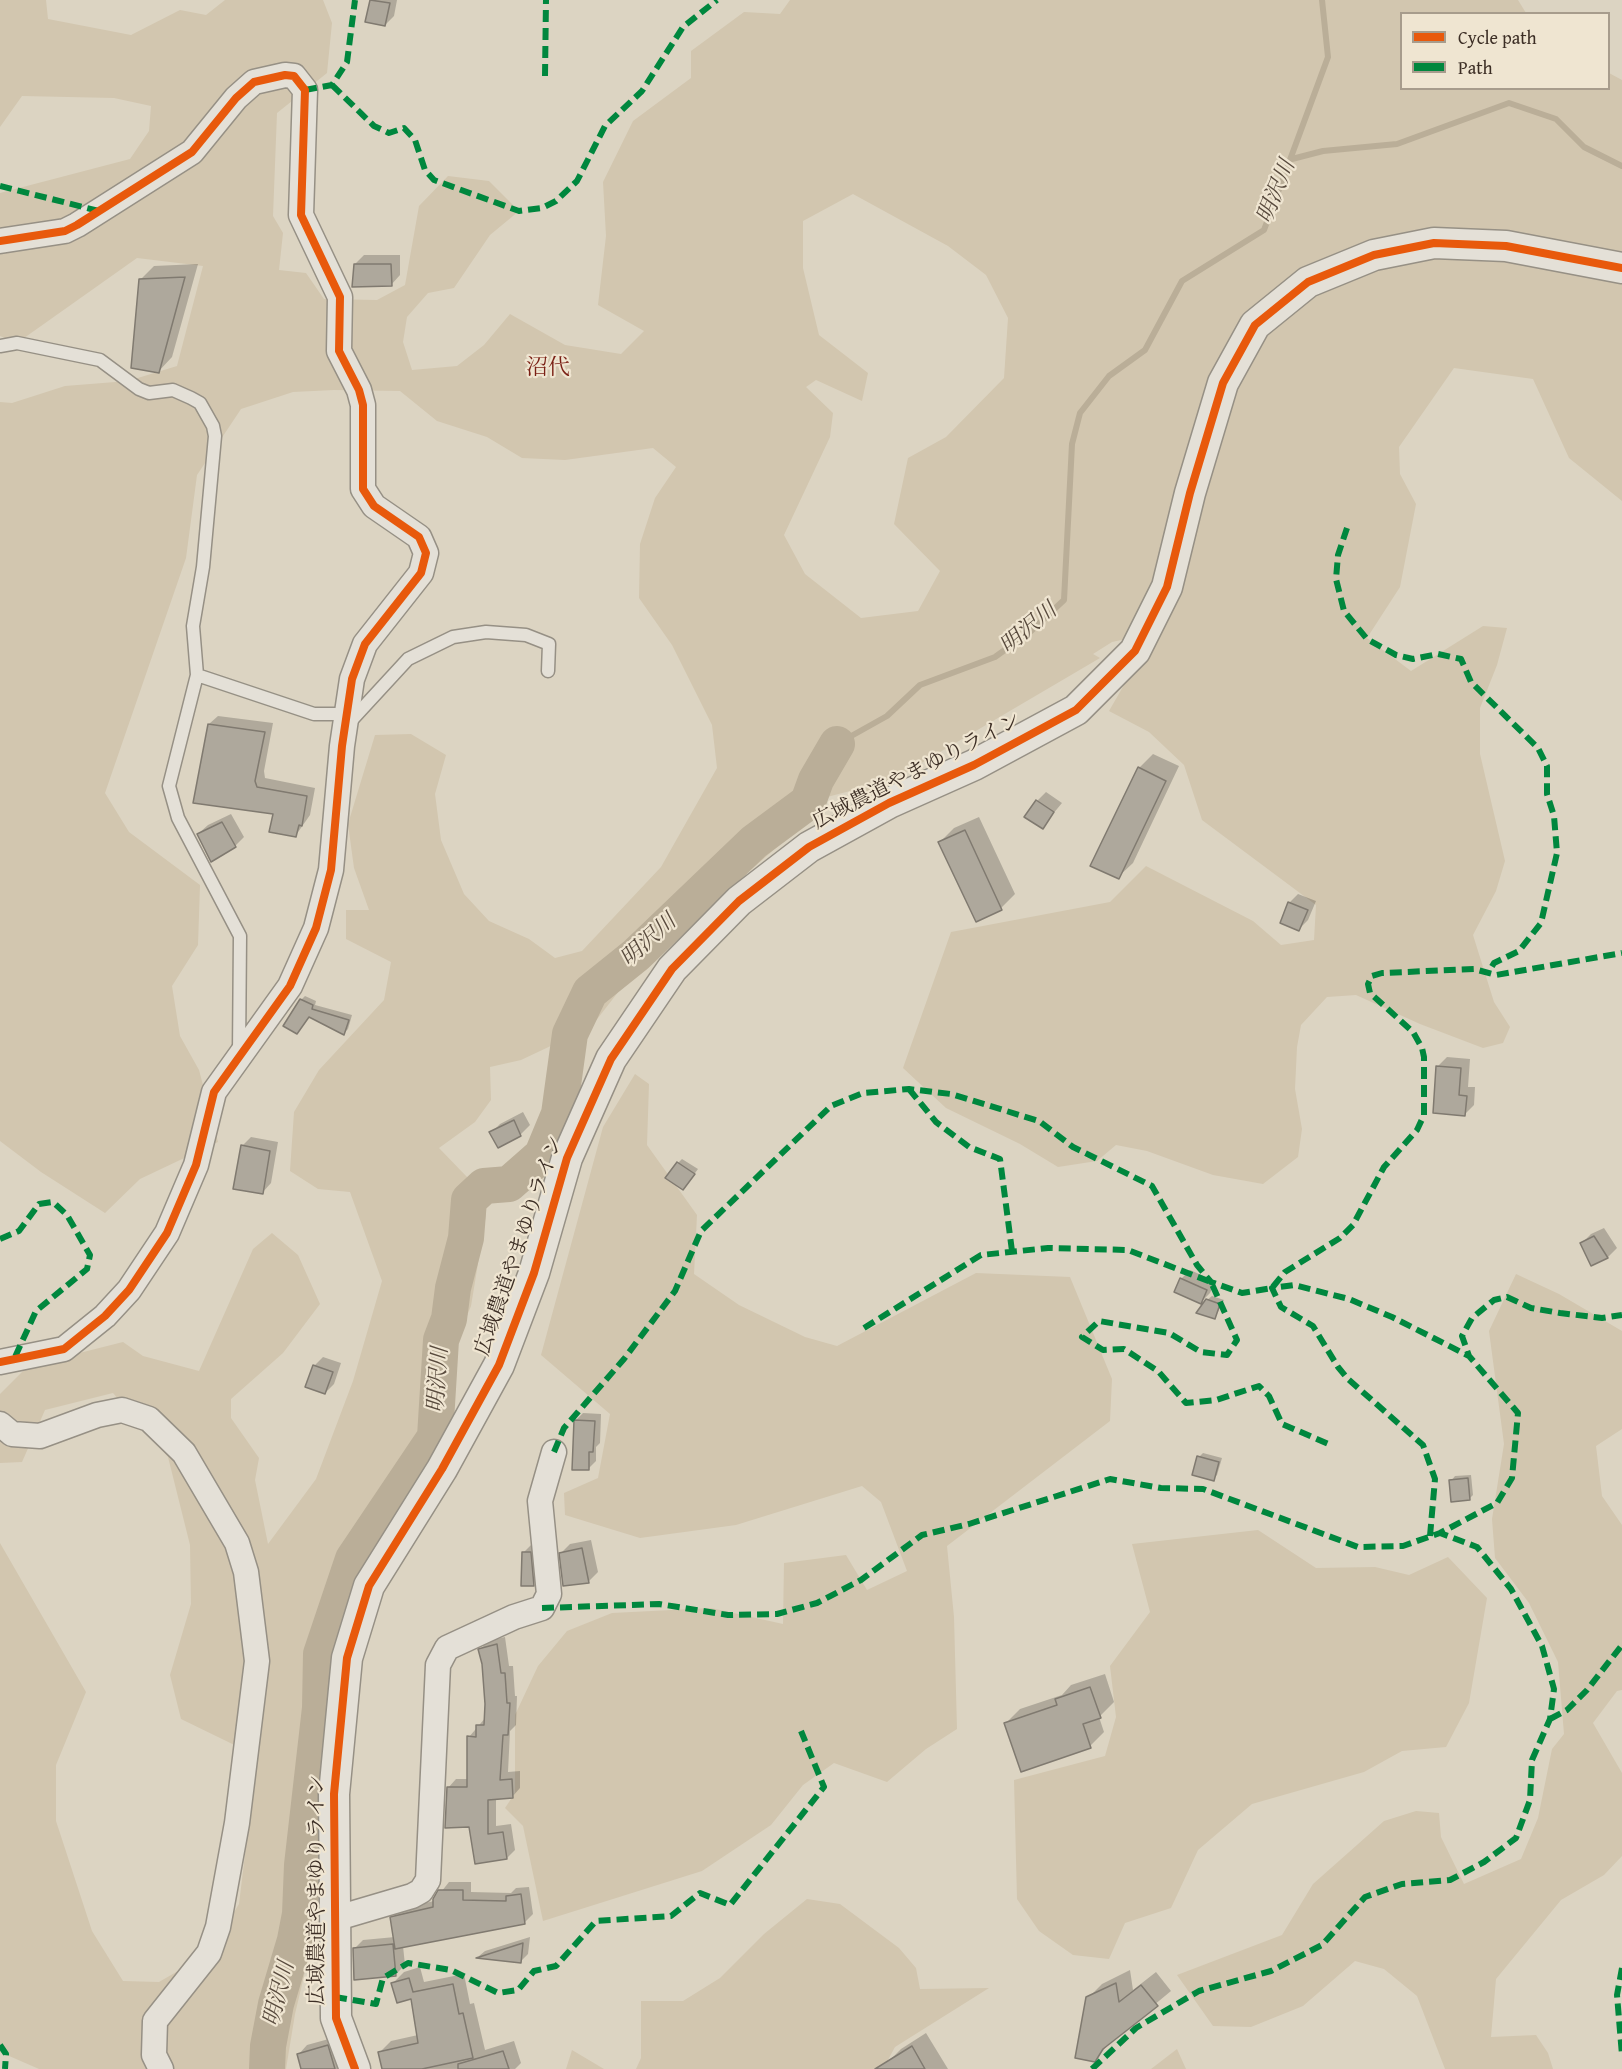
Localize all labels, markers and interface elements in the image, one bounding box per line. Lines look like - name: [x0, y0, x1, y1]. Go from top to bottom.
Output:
- legend: [1400, 12, 1610, 90]
- text: Cycle path: [1458, 24, 1537, 51]
- text: Path: [1458, 54, 1493, 81]
- water label: 明沢川: [1252, 156, 1302, 228]
- district label: 沼代: [526, 355, 570, 381]
- water label: 明沢川: [995, 598, 1063, 660]
- street label: 広域農道やまゆりライン: [808, 708, 1026, 836]
- water label: 明沢川: [616, 909, 682, 973]
- street label: 広域農道やまゆりライン: [470, 1133, 570, 1359]
- water label: 明沢川: [424, 1346, 454, 1414]
- street label: 広域農道やまゆりライン: [305, 1775, 331, 2005]
- water label: 明沢川: [259, 1959, 301, 2029]

